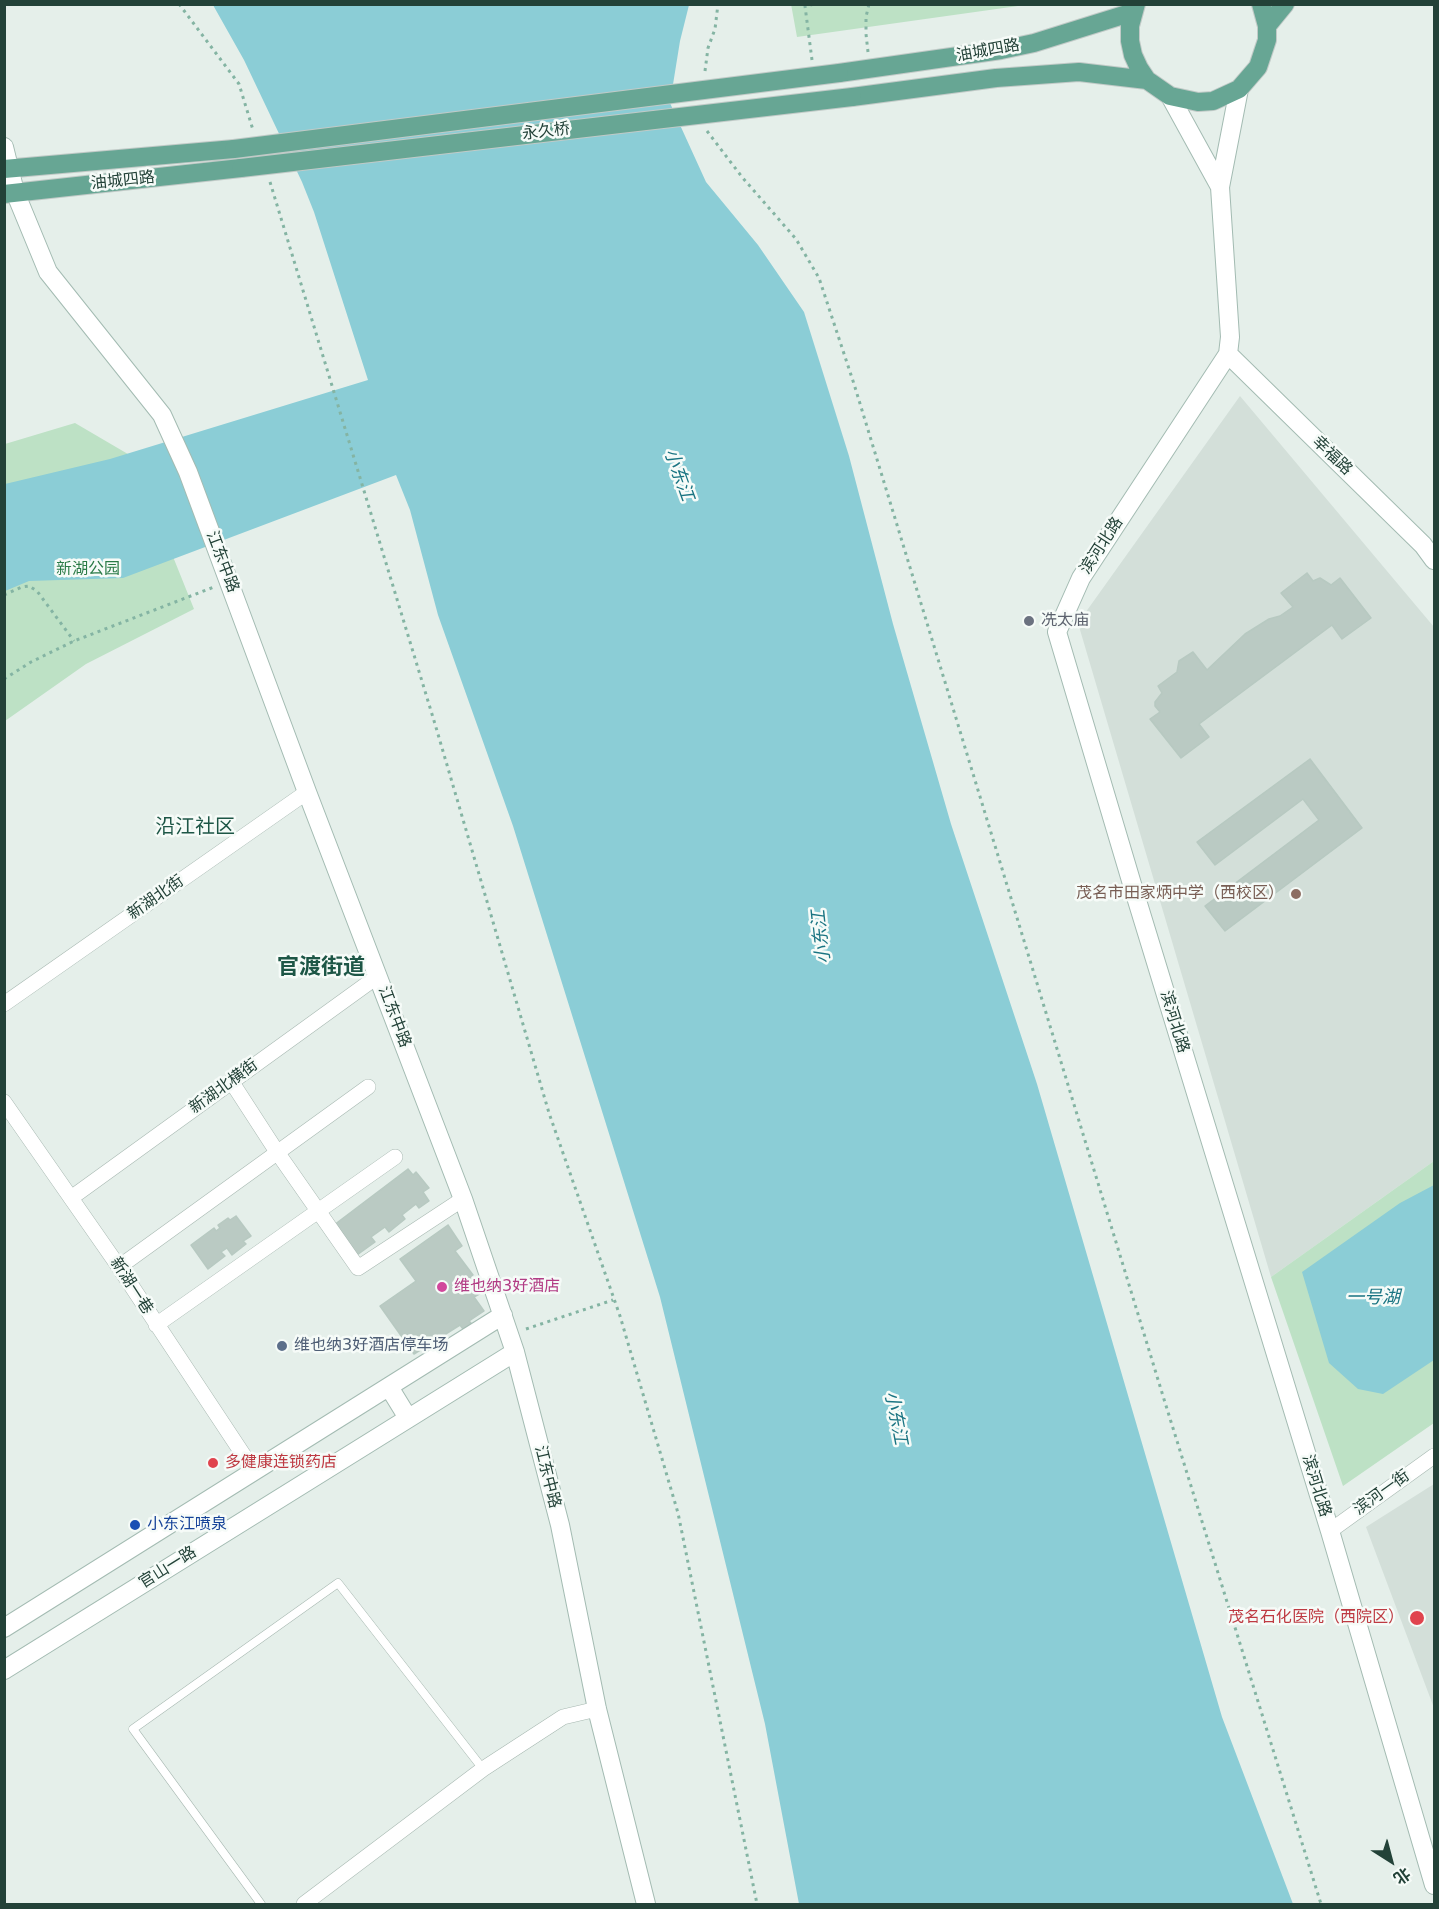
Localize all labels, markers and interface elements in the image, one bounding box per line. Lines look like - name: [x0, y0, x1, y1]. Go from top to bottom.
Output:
- street label: 油城四路: [955, 36, 1021, 66]
- street label: 永久桥: [521, 120, 571, 144]
- street label: 油城四路: [90, 168, 156, 194]
- street label: 幸福路: [1308, 432, 1356, 480]
- water label: 小东江: [659, 446, 697, 504]
- street label: 滨河北路: [1077, 514, 1127, 578]
- street label: 江东中路: [202, 529, 242, 595]
- park label: 新湖公园: [56, 560, 120, 580]
- place label: 冼太庙: [1041, 611, 1089, 631]
- marker: 冼太庙: [1022, 614, 1036, 628]
- district label: 沿江社区: [155, 816, 235, 840]
- street label: 新湖北街: [124, 872, 188, 924]
- place label: 茂名市田家炳中学（西校区）: [1076, 884, 1284, 904]
- marker: 茂名市田家炳中学（西校区）: [1289, 887, 1303, 901]
- water label: 小东江: [808, 909, 836, 965]
- district label: 官渡街道: [277, 955, 365, 981]
- street label: 江东中路: [374, 984, 414, 1050]
- street label: 滨河北路: [1155, 989, 1193, 1055]
- street label: 新湖北横街: [186, 1056, 262, 1118]
- street label: 新湖一巷: [106, 1254, 156, 1318]
- place label: 维也纳3好酒店: [454, 1277, 560, 1297]
- marker: 维也纳3好酒店: [435, 1280, 449, 1294]
- water label: 一号湖: [1346, 1287, 1400, 1309]
- place label: 维也纳3好酒店停车场: [294, 1336, 448, 1356]
- marker: 维也纳3好酒店停车场: [275, 1339, 289, 1353]
- water label: 小东江: [879, 1389, 911, 1447]
- street label: 江东中路: [530, 1444, 564, 1510]
- place label: 多健康连锁药店: [225, 1453, 337, 1473]
- street label: 滨河北路: [1297, 1453, 1335, 1519]
- marker: 多健康连锁药店: [206, 1456, 220, 1470]
- street label: 滨河一街: [1350, 1466, 1414, 1520]
- place label: 小东江喷泉: [147, 1515, 227, 1535]
- marker: 小东江喷泉: [128, 1518, 142, 1532]
- street label: 官山一路: [136, 1543, 200, 1593]
- place label: 茂名石化医院（西院区）: [1228, 1608, 1404, 1628]
- marker: 茂名石化医院（西院区）: [1408, 1609, 1426, 1627]
- north arrow: [1361, 1831, 1421, 1891]
- text: 北: [1390, 1864, 1414, 1888]

